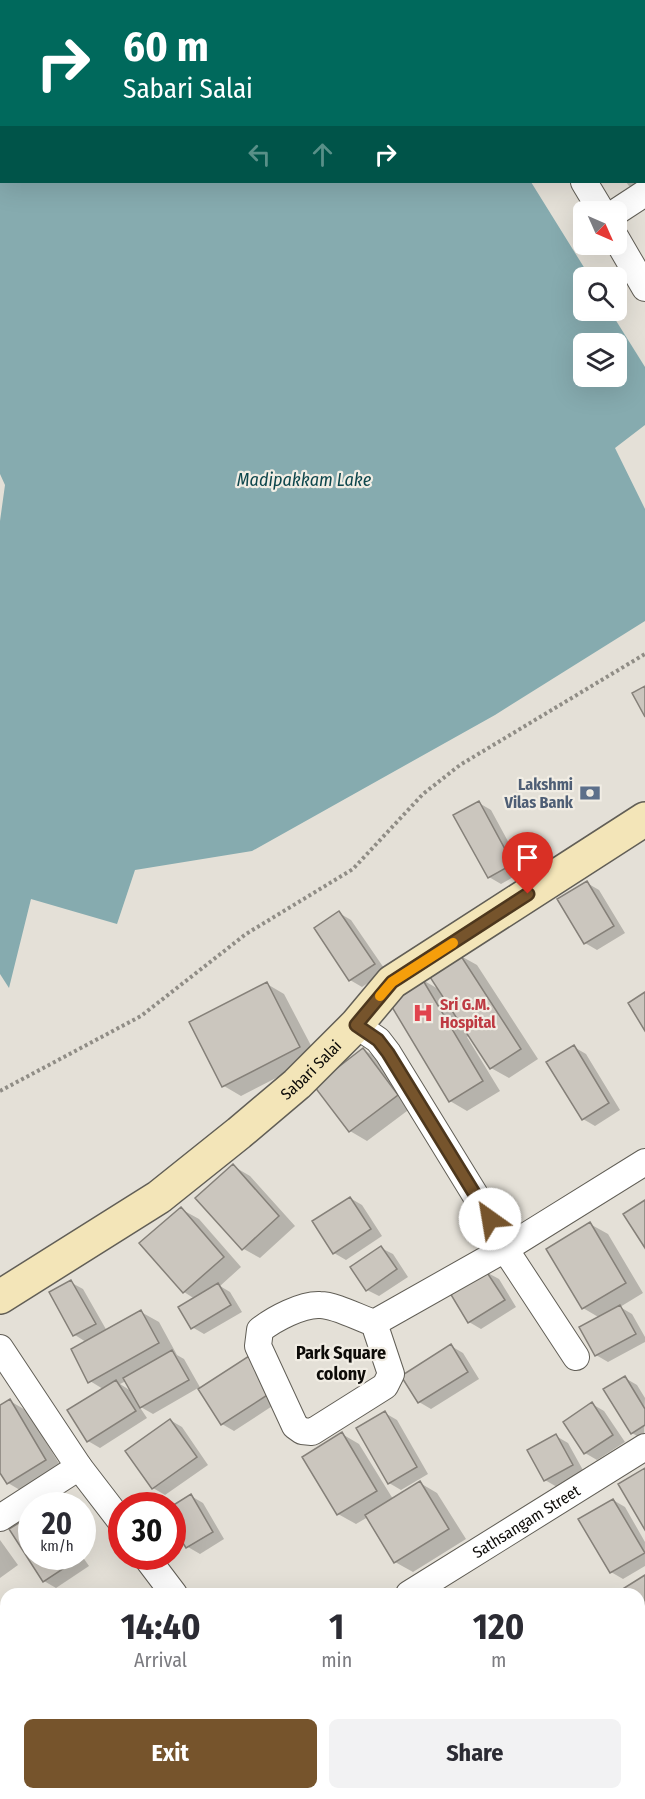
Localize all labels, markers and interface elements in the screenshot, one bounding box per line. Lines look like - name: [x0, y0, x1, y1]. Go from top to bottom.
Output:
- text: 60 m: [123, 22, 209, 72]
- icon: right: [24, 24, 102, 102]
- text: Sabari Salai: [123, 73, 253, 105]
- icon: left: [243, 138, 276, 171]
- icon: ahead: [306, 138, 339, 171]
- icon: right: [369, 138, 402, 171]
- north arrow: [573, 201, 627, 255]
- map controls: [573, 201, 627, 387]
- button: search: [573, 267, 627, 321]
- button: layers: [573, 333, 627, 387]
- water label: Madipakkam Lake: [237, 469, 372, 491]
- place label: Lakshmi Vilas Bank: [504, 775, 574, 812]
- bank icon: Lakshmi Vilas Bank: [578, 781, 602, 805]
- pin: [502, 832, 553, 894]
- icon: arrive: [511, 841, 544, 874]
- place label: Sri G.M. Hospital: [440, 995, 496, 1032]
- hospital icon: Sri G.M. Hospital: [411, 1001, 435, 1025]
- street label: Sabari Salai: [277, 1036, 345, 1103]
- position arrow: [458, 1187, 522, 1251]
- district label: Park Square colony: [296, 1342, 386, 1385]
- street label: Sathsangam Street: [469, 1480, 584, 1562]
- speed limit sign: 30: [108, 1492, 186, 1570]
- text: 20: [42, 1506, 72, 1542]
- text: km/h: [40, 1537, 74, 1555]
- text: 14:40: [121, 1605, 201, 1649]
- text: 1: [329, 1605, 344, 1649]
- text: 120: [473, 1605, 524, 1649]
- text: Arrival: [134, 1648, 187, 1672]
- text: min: [321, 1648, 352, 1672]
- text: m: [491, 1648, 506, 1672]
- button: Exit: [24, 1719, 317, 1788]
- button: Share: [329, 1719, 621, 1788]

